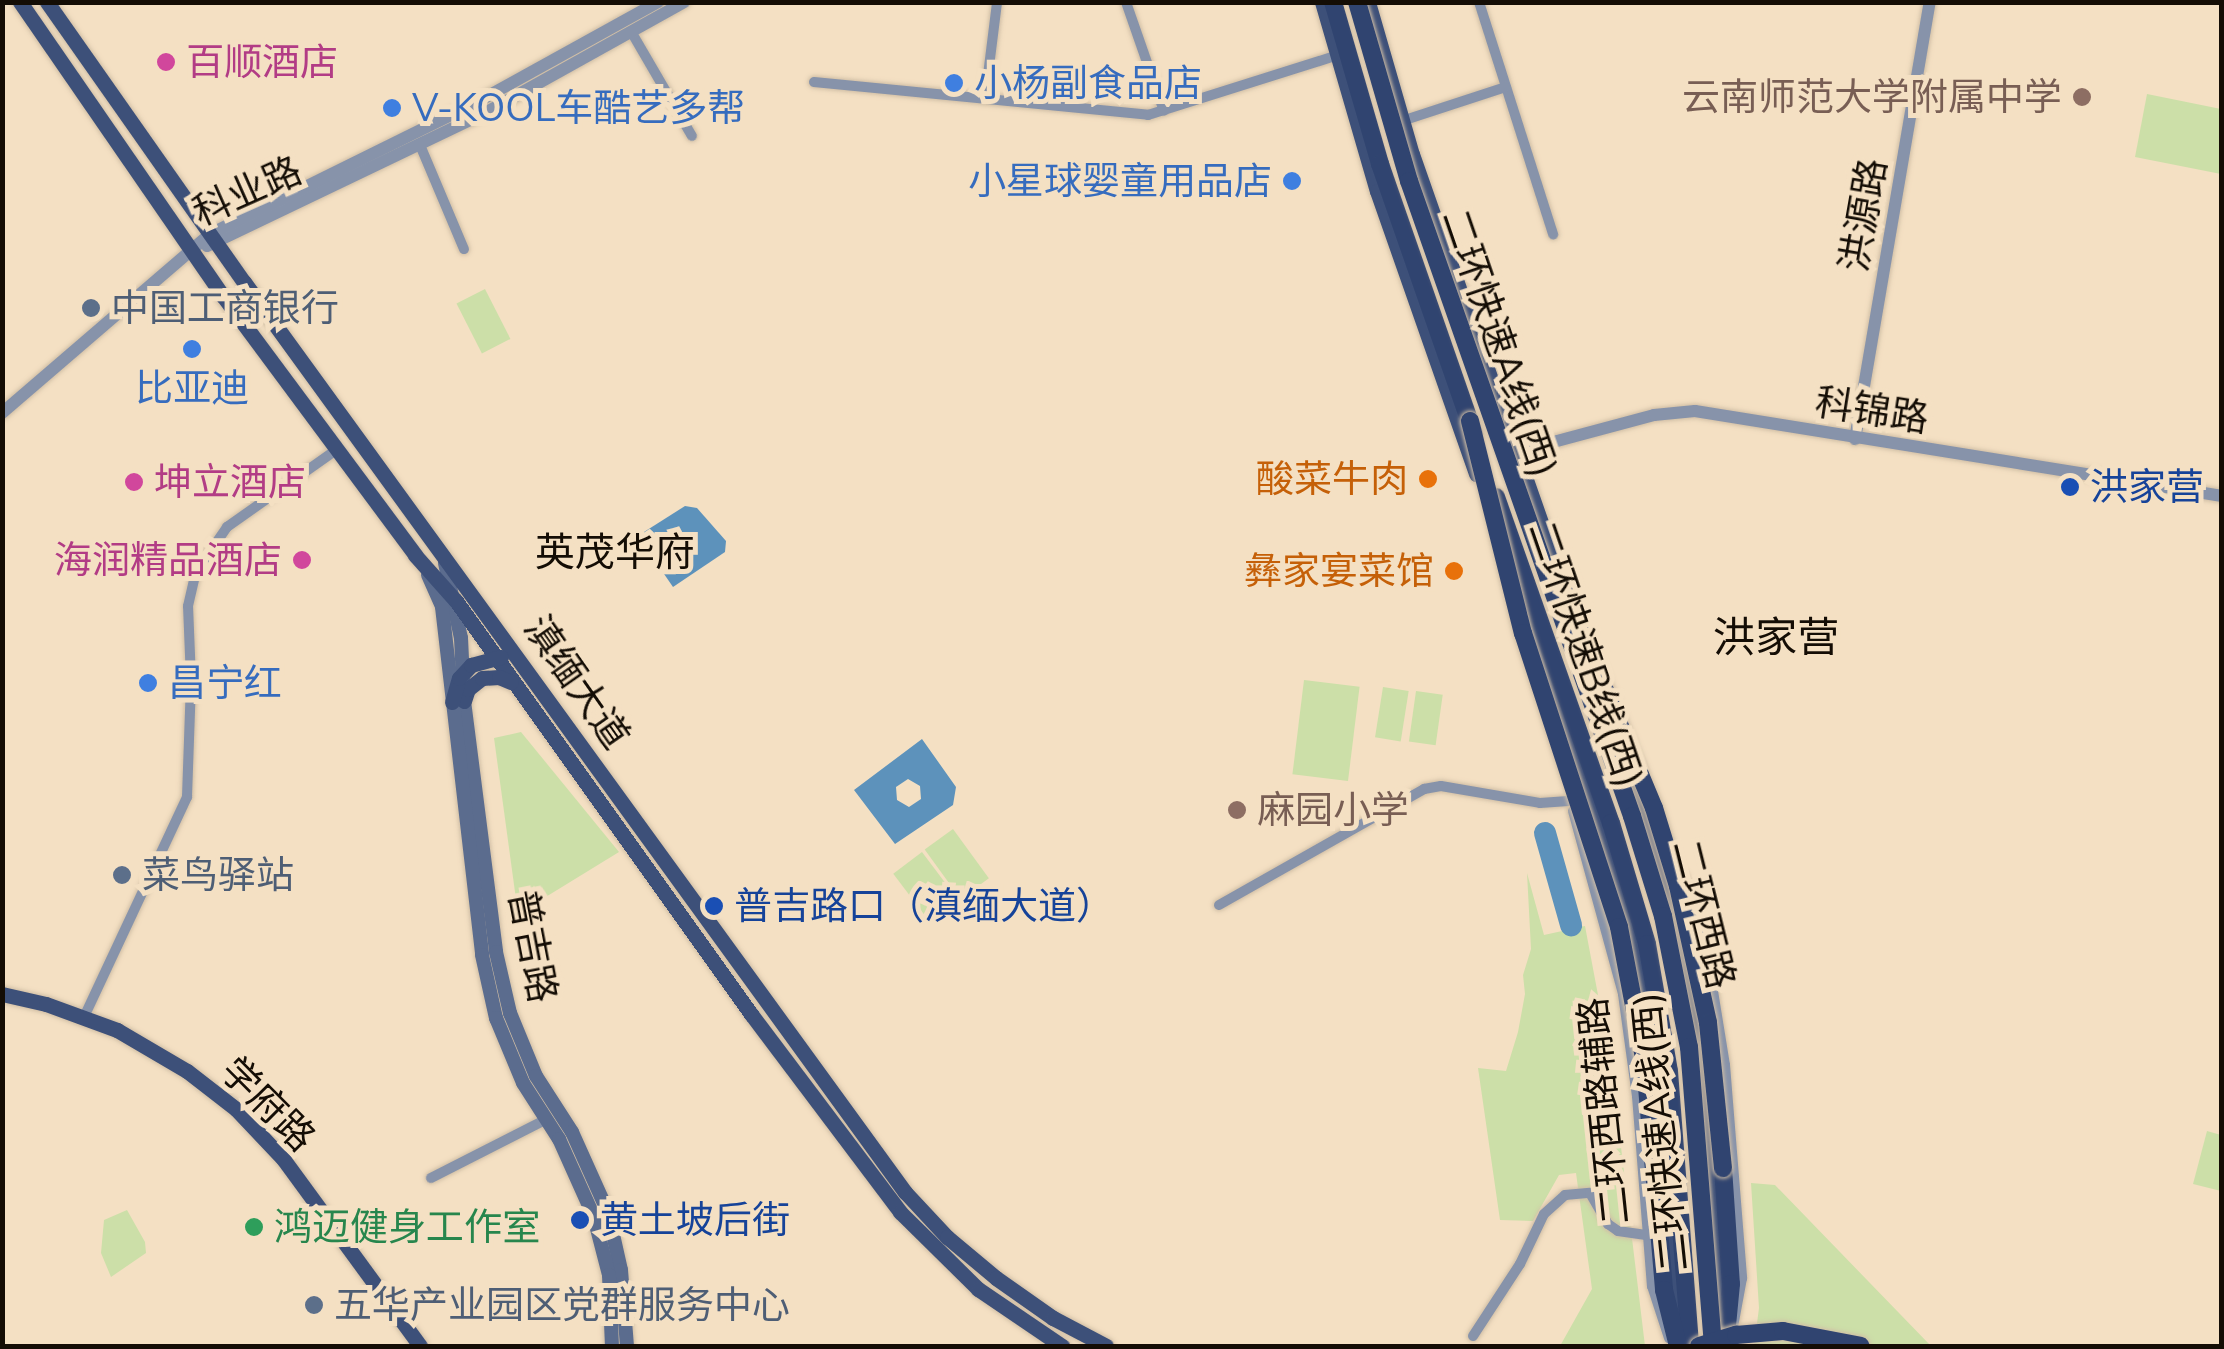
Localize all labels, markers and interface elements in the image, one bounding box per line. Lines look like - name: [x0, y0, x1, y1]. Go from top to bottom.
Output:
- place label: 百顺酒店: [186, 39, 338, 85]
- marker: 百顺酒店: [155, 51, 177, 73]
- place label: 小杨副食品店: [974, 60, 1202, 106]
- marker: 小杨副食品店: [943, 72, 965, 94]
- place label: 云南师范大学附属中学: [1682, 74, 2062, 120]
- place label: V-KOOL车酷艺多帮: [412, 85, 745, 131]
- marker: 云南师范大学附属中学: [2071, 86, 2093, 108]
- marker: V-KOOL车酷艺多帮: [381, 97, 403, 119]
- street label: 科业路: [186, 147, 308, 235]
- street label: 洪源路: [1831, 155, 1895, 275]
- place label: 小星球婴童用品店: [968, 158, 1272, 204]
- marker: 小星球婴童用品店: [1281, 170, 1303, 192]
- street label: 二环快速A线(西): [1433, 203, 1567, 483]
- place label: 中国工商银行: [111, 285, 339, 331]
- marker: 中国工商银行: [80, 297, 102, 319]
- marker: 比亚迪: [181, 338, 203, 360]
- place label: 比亚迪: [135, 365, 249, 411]
- street label: 科锦路: [1812, 379, 1932, 441]
- place label: 酸菜牛肉: [1256, 456, 1408, 502]
- place label: 坤立酒店: [154, 459, 306, 505]
- place label: 洪家营: [2090, 464, 2204, 510]
- marker: 酸菜牛肉: [1417, 468, 1439, 490]
- marker: 坤立酒店: [123, 471, 145, 493]
- marker: 洪家营: [2059, 476, 2081, 498]
- street label: 二环快速B线(西): [1519, 515, 1653, 793]
- district label: 英茂华府: [535, 527, 695, 575]
- place label: 海润精品酒店: [54, 537, 282, 583]
- place label: 彝家宴菜馆: [1244, 548, 1434, 594]
- marker: 海润精品酒店: [291, 549, 313, 571]
- marker: 彝家宴菜馆: [1443, 560, 1465, 582]
- street label: 滇缅大道: [515, 607, 639, 757]
- district label: 洪家营: [1713, 612, 1839, 662]
- place label: 昌宁红: [168, 660, 282, 706]
- marker: 昌宁红: [137, 672, 159, 694]
- place label: 麻园小学: [1257, 787, 1409, 833]
- marker: 麻园小学: [1226, 799, 1248, 821]
- street label: 二环西路: [1663, 835, 1745, 993]
- place label: 菜鸟驿站: [142, 852, 294, 898]
- marker: 菜鸟驿站: [111, 864, 133, 886]
- place label: 普吉路口（滇缅大道）: [734, 883, 1114, 929]
- street label: 普吉路: [500, 886, 566, 1006]
- marker: 普吉路口（滇缅大道）: [703, 895, 725, 917]
- street label: 二环快速A线(西): [1623, 990, 1697, 1274]
- street label: 二环西路辅路: [1569, 995, 1639, 1227]
- street label: 学府路: [212, 1048, 324, 1160]
- place label: 黄土坡后街: [600, 1197, 790, 1243]
- place label: 鸿迈健身工作室: [274, 1204, 540, 1250]
- marker: 黄土坡后街: [569, 1209, 591, 1231]
- marker: 鸿迈健身工作室: [243, 1216, 265, 1238]
- place label: 五华产业园区党群服务中心: [334, 1282, 790, 1328]
- marker: 五华产业园区党群服务中心: [303, 1294, 325, 1316]

